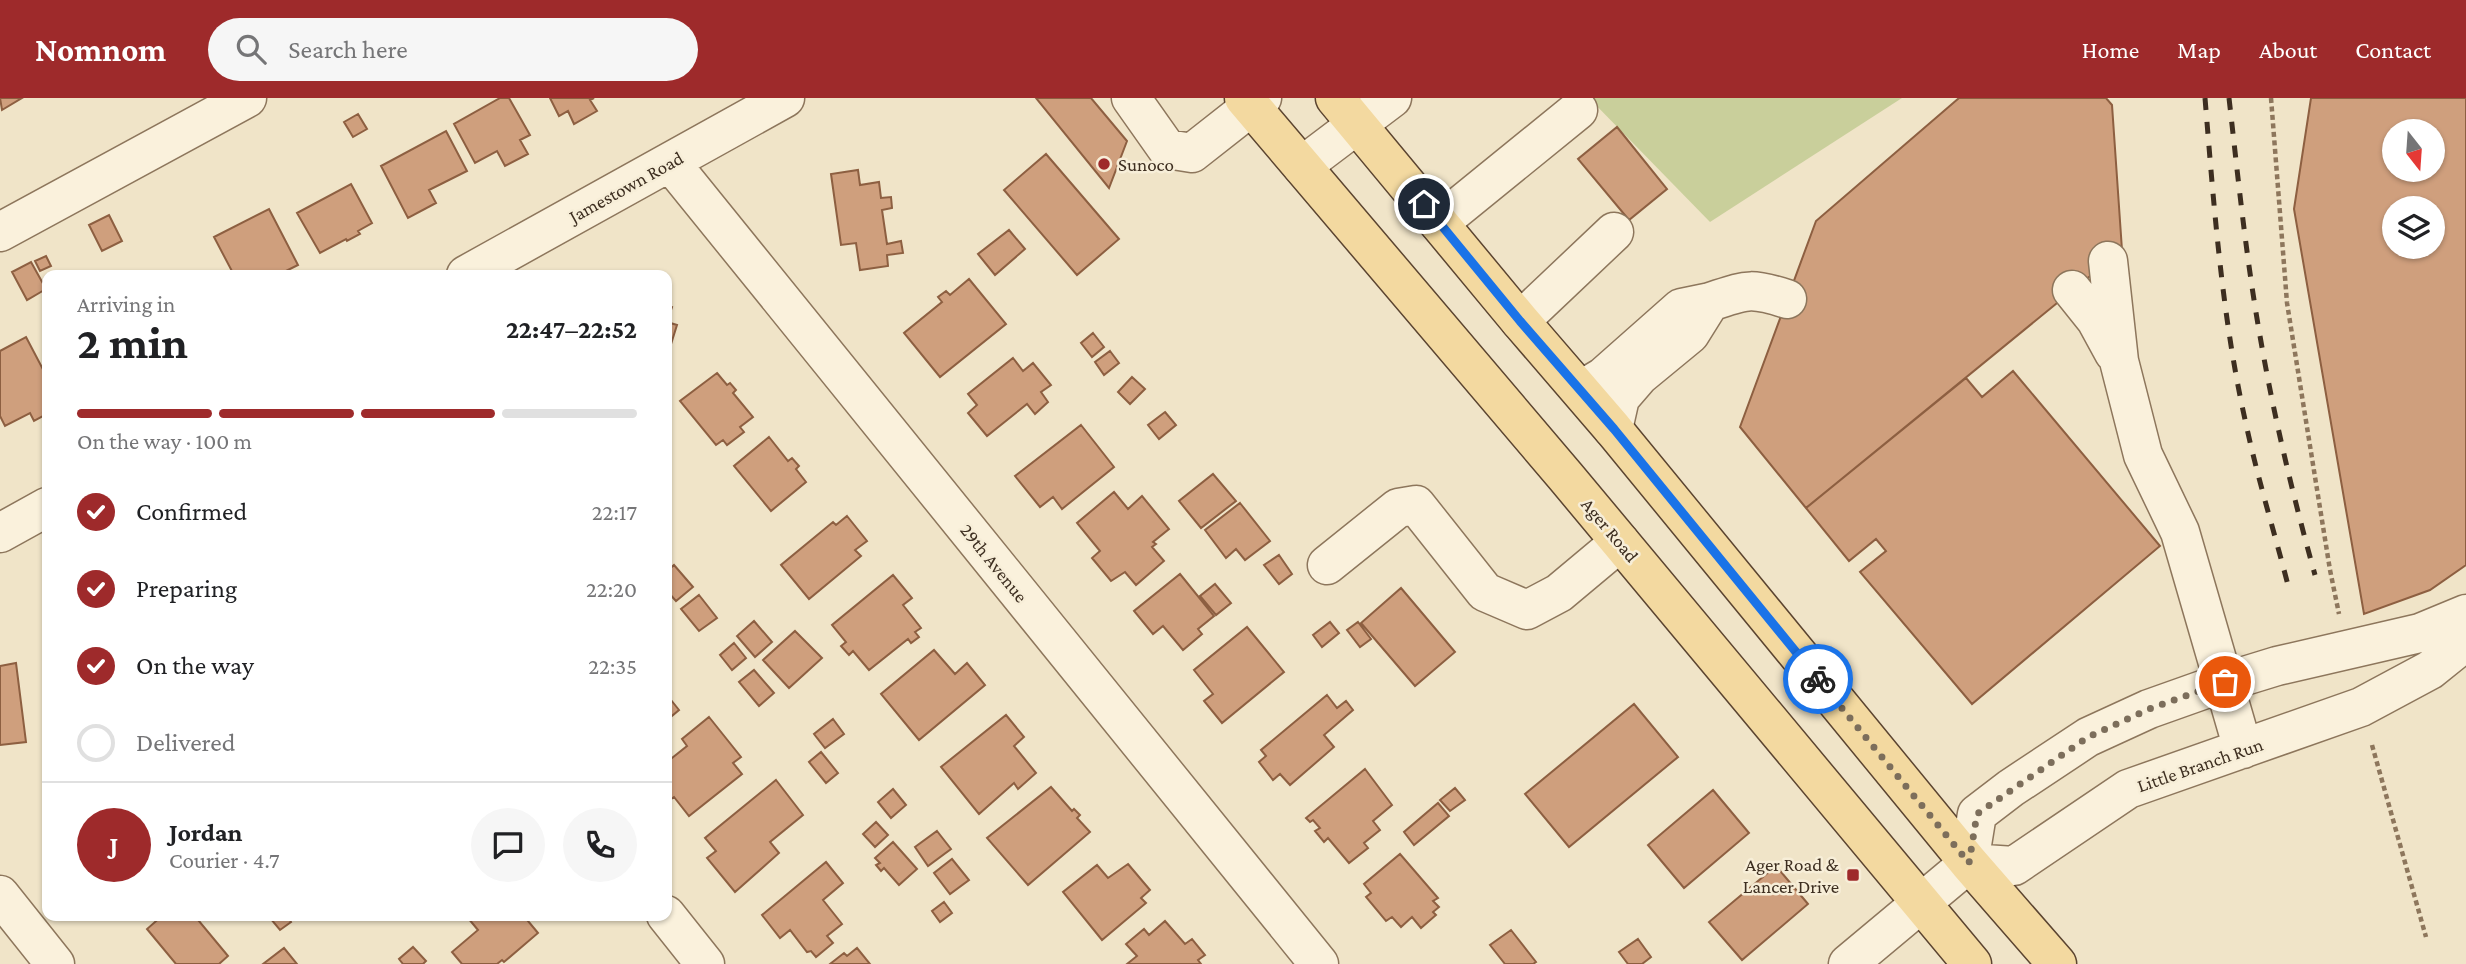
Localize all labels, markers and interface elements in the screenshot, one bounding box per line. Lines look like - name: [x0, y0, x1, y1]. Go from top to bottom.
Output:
- search box: [208, 18, 698, 81]
- icon: search: [232, 30, 270, 68]
- text: Nomnom: [35, 31, 166, 68]
- text: Search here: [288, 35, 408, 64]
- text: Home: [2082, 36, 2139, 63]
- text: Map: [2177, 36, 2221, 63]
- text: About: [2259, 36, 2317, 63]
- text: Contact: [2355, 36, 2431, 63]
- north arrow: [2382, 119, 2445, 182]
- map controls: [2382, 119, 2445, 259]
- street label: Jamestown Road: [563, 147, 687, 228]
- place label: Sunoco: [1118, 154, 1174, 175]
- marker: Sunoco: [1096, 156, 1112, 172]
- pin: [1394, 174, 1454, 234]
- icon: home: [1405, 185, 1443, 223]
- button: layers: [2382, 196, 2445, 259]
- text: Arriving in: [77, 291, 175, 317]
- text: 22:47–22:52: [506, 315, 637, 344]
- text: 2 min: [77, 317, 188, 368]
- text: On the way · 100 m: [77, 428, 252, 454]
- icon: check: [77, 493, 115, 531]
- street label: Ager Road: [1577, 494, 1643, 566]
- text: Confirmed: [136, 497, 247, 526]
- text: 22:17: [592, 499, 637, 525]
- street label: 29th Avenue: [956, 520, 1032, 606]
- icon: check: [77, 570, 115, 608]
- text: Preparing: [136, 574, 237, 603]
- text: 22:20: [586, 576, 637, 602]
- courier: [1783, 644, 1853, 714]
- icon: check: [77, 647, 115, 685]
- text: On the way: [136, 651, 254, 680]
- pin: [2195, 652, 2255, 712]
- text: 22:35: [588, 653, 637, 679]
- icon: bike: [1799, 660, 1837, 698]
- icon: bag: [2206, 663, 2244, 701]
- text: Delivered: [136, 728, 235, 757]
- street label: Little Branch Run: [2134, 734, 2266, 796]
- button: chat: [471, 808, 545, 882]
- button: phone: [563, 808, 637, 882]
- text: Jordan: [169, 818, 243, 847]
- text: J: [110, 831, 118, 860]
- text: Courier · 4.7: [169, 847, 280, 873]
- place label: Ager Road & Lancer Drive: [1743, 854, 1840, 897]
- marker: Ager Road & Lancer Drive: [1845, 867, 1861, 883]

